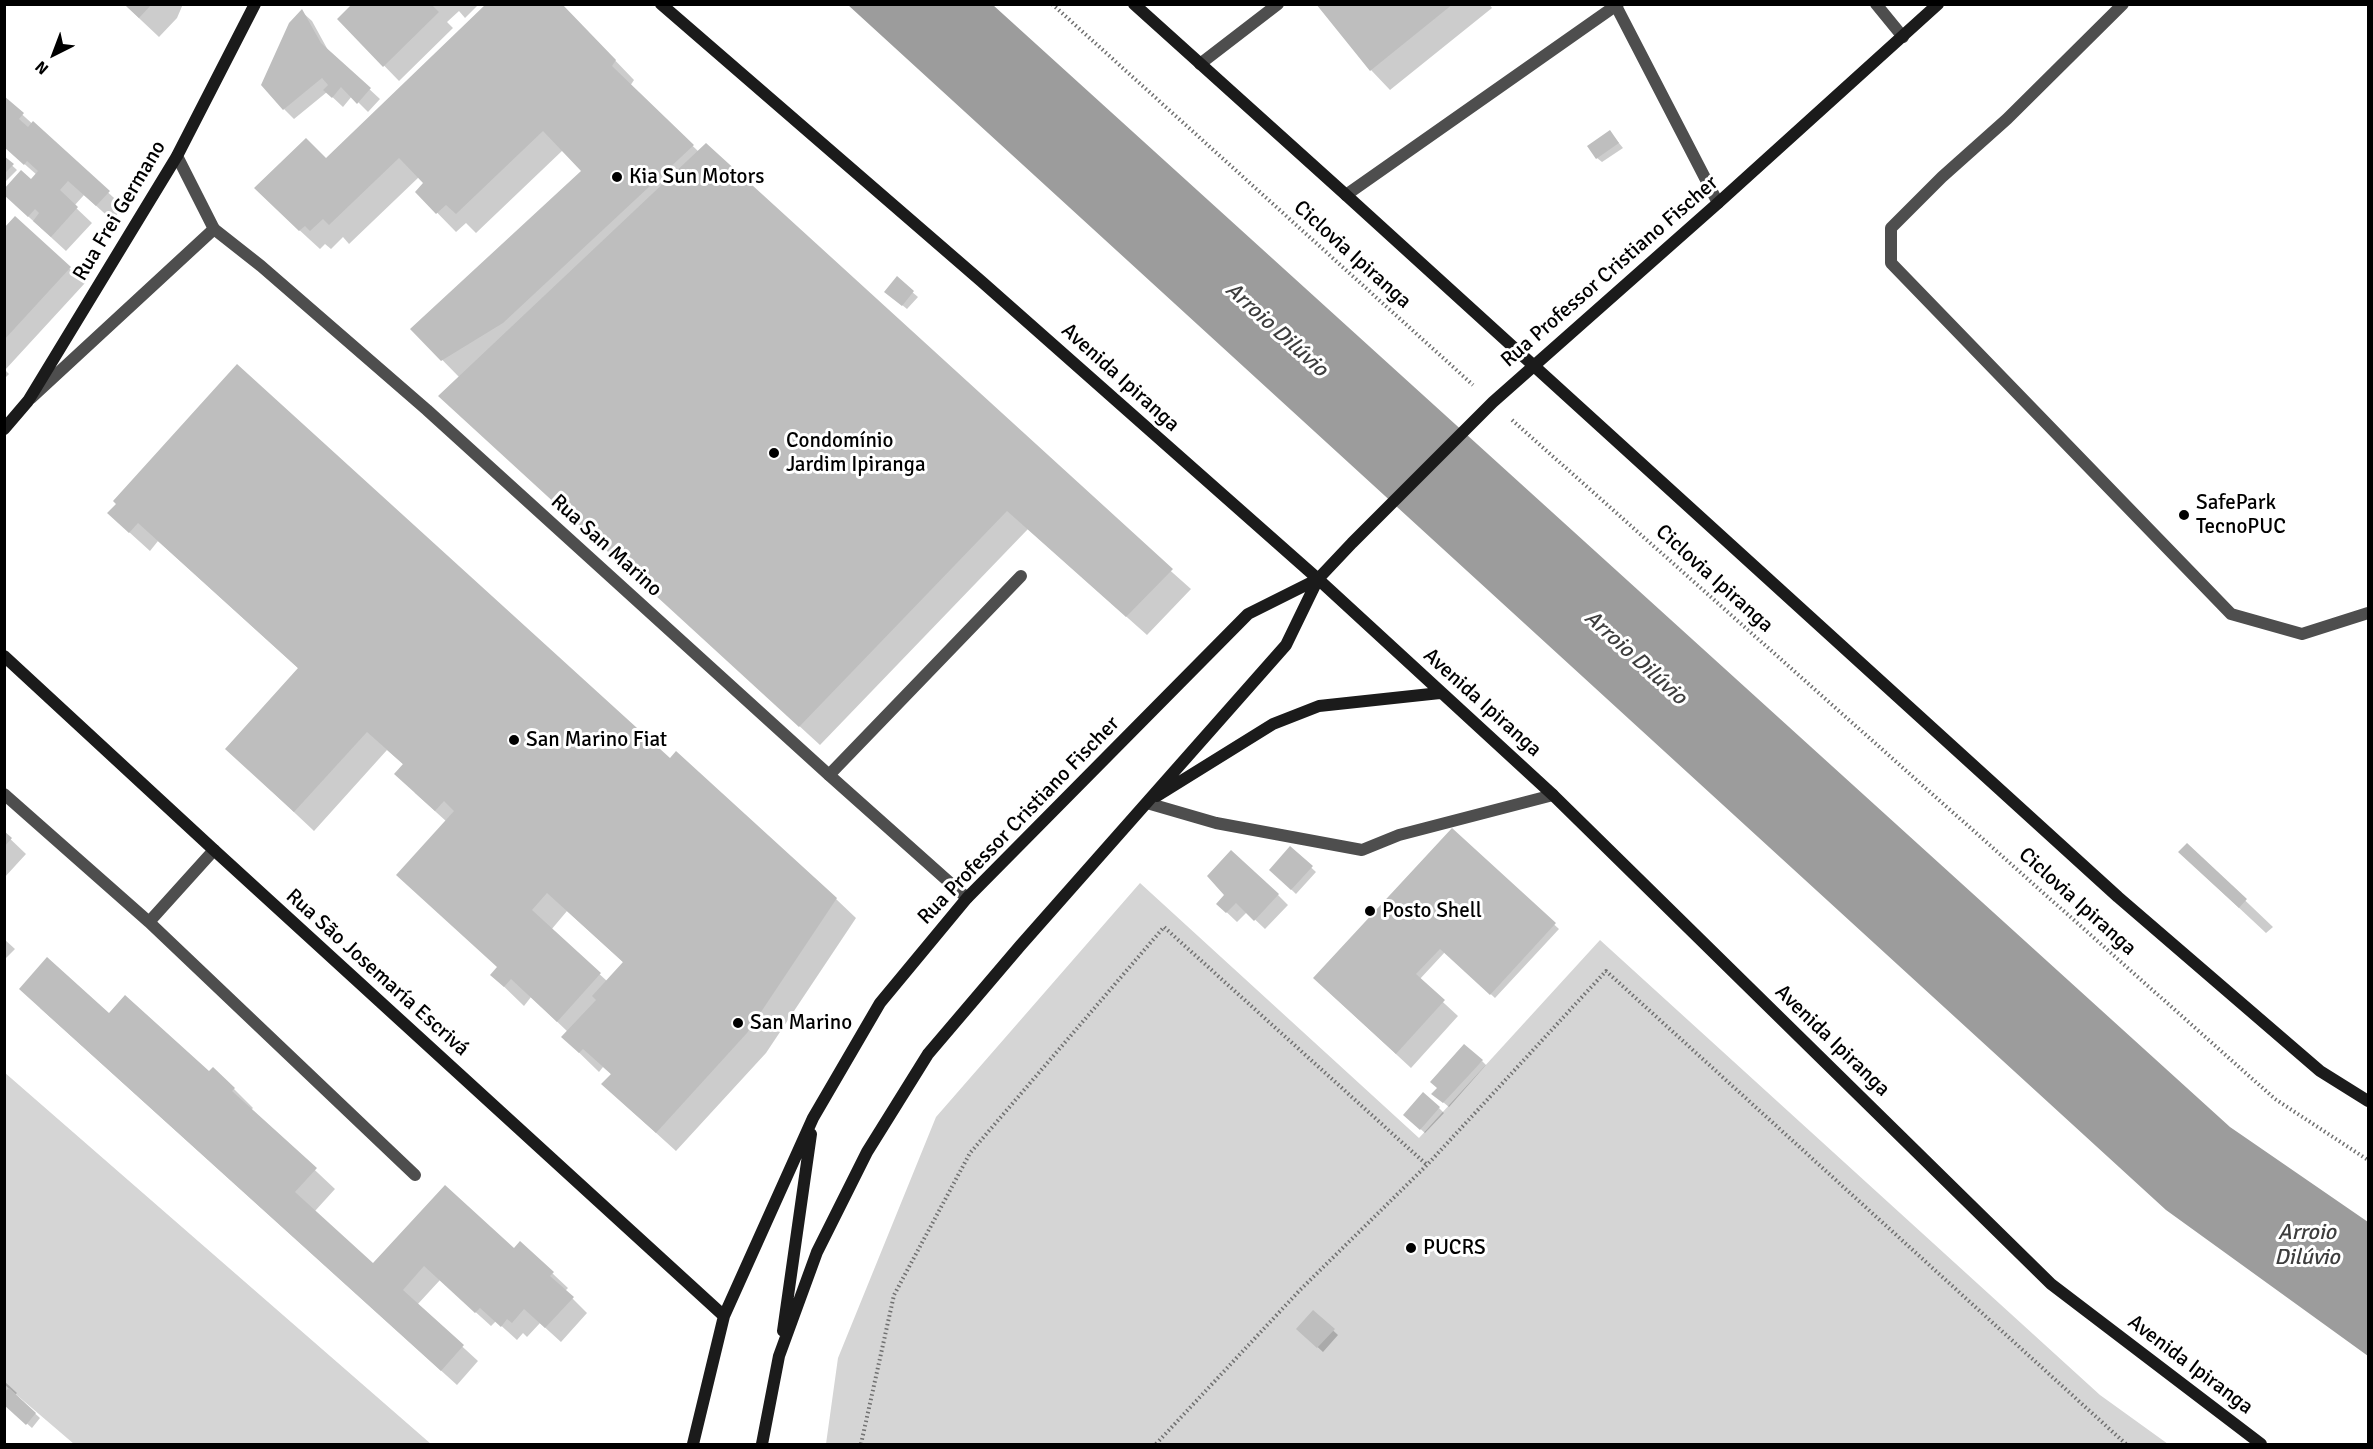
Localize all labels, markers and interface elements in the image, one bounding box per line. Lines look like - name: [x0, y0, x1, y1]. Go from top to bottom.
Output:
- north arrow: [24, 24, 84, 84]
- text: N: [31, 56, 53, 79]
- street label: Rua Frei Germano: [68, 136, 172, 286]
- place label: Kia Sun Motors: [629, 164, 764, 190]
- marker: Kia Sun Motors: [610, 170, 624, 184]
- street label: Rua Professor Cristiano Fischer: [1496, 171, 1724, 373]
- street label: Ciclovia Ipiranga: [1288, 196, 1416, 314]
- water label: Arroio Dilúvio: [1219, 277, 1333, 383]
- street label: Avenida Ipiranga: [1056, 318, 1184, 438]
- place label: Condomínio Jardim Ipiranga: [786, 428, 926, 478]
- marker: Condomínio Jardim Ipiranga: [767, 446, 781, 460]
- street label: Rua San Marino: [545, 489, 667, 603]
- place label: SafePark TecnoPUC: [2196, 490, 2286, 540]
- marker: SafePark TecnoPUC: [2177, 508, 2191, 522]
- street label: Ciclovia Ipiranga: [1650, 520, 1778, 638]
- water label: Arroio Dilúvio: [1578, 605, 1692, 711]
- street label: Avenida Ipiranga: [1418, 643, 1546, 763]
- street label: Rua Professor Cristiano Fischer: [913, 712, 1125, 930]
- place label: San Marino Fiat: [526, 727, 667, 753]
- marker: San Marino Fiat: [507, 733, 521, 747]
- street label: Ciclovia Ipiranga: [2013, 843, 2141, 961]
- street label: Rua São Josemaría Escrivá: [280, 884, 474, 1062]
- place label: Posto Shell: [1382, 898, 1482, 924]
- marker: Posto Shell: [1363, 904, 1377, 918]
- street label: Avenida Ipiranga: [1769, 980, 1895, 1102]
- place label: San Marino: [750, 1010, 852, 1036]
- marker: San Marino: [731, 1016, 745, 1030]
- water label: Arroio Dilúvio: [2274, 1220, 2340, 1272]
- place label: PUCRS: [1423, 1235, 1486, 1261]
- marker: PUCRS: [1404, 1241, 1418, 1255]
- street label: Avenida Ipiranga: [2122, 1310, 2258, 1420]

